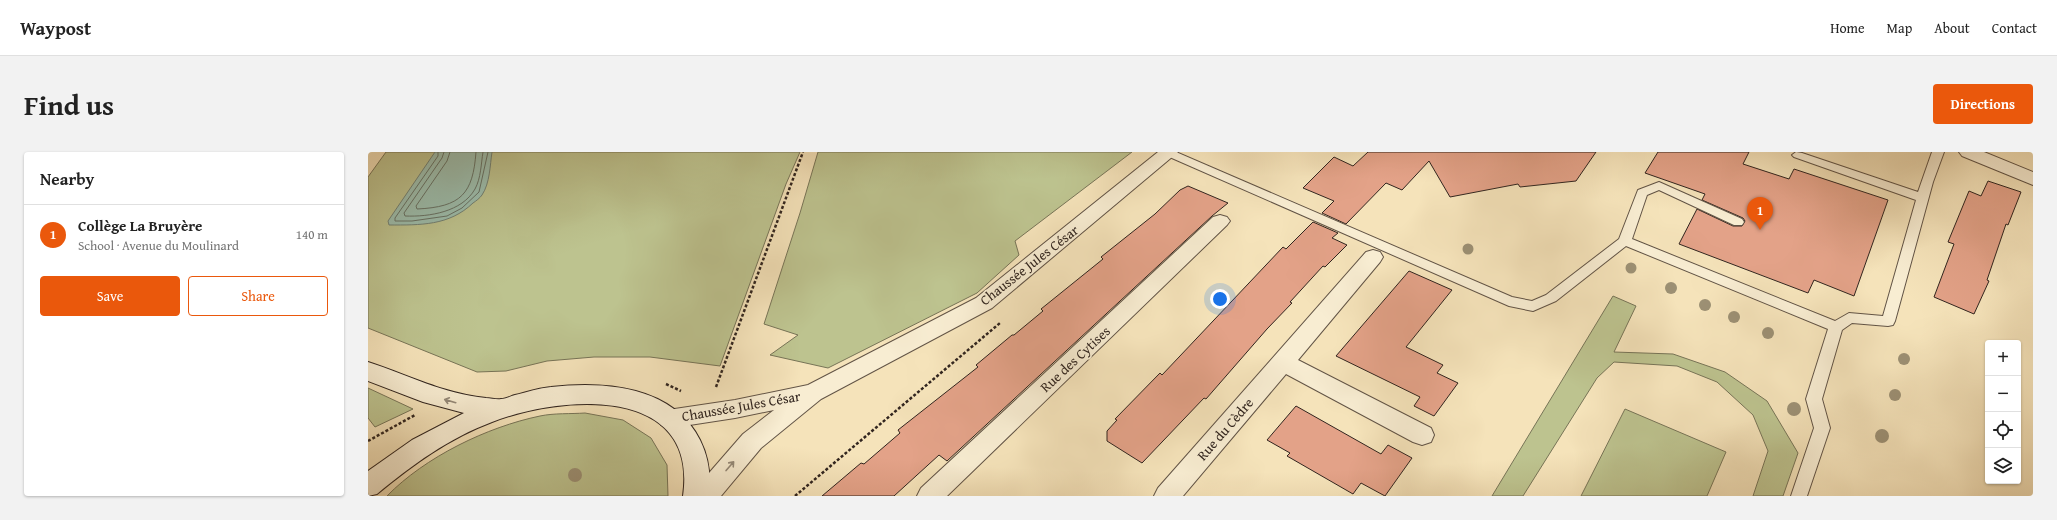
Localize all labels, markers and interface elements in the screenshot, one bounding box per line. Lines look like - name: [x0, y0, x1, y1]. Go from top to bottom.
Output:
- text: Waypost: [20, 14, 91, 42]
- text: Home: [1830, 18, 1865, 38]
- text: Map: [1887, 18, 1912, 38]
- text: About: [1934, 18, 1970, 38]
- text: Contact: [1992, 18, 2037, 38]
- text: Find us: [24, 84, 114, 125]
- button: Directions: [1933, 84, 2033, 124]
- text: Nearby: [40, 166, 94, 191]
- pin: 1: [1747, 197, 1773, 230]
- text: Collège La Bruyère: [78, 215, 202, 236]
- street label: Chaussée Jules César: [975, 220, 1083, 310]
- text: 1: [50, 225, 56, 244]
- text: 140 m: [296, 225, 328, 244]
- text: School · Avenue du Moulinard: [78, 236, 239, 255]
- button: Save: [40, 276, 180, 316]
- button: Share: [188, 276, 328, 316]
- your location: [1210, 289, 1230, 309]
- street label: Rue des Cytises: [1036, 321, 1114, 397]
- map controls: [1985, 340, 2021, 484]
- button: +: [1985, 340, 2021, 376]
- button: −: [1985, 376, 2021, 412]
- street label: Chaussée Jules César: [680, 386, 802, 426]
- street label: Rue du Cèdre: [1192, 393, 1258, 465]
- one-way arrow: [444, 397, 457, 404]
- button: locate: [1985, 412, 2021, 448]
- button: layers: [1985, 448, 2021, 484]
- one-way arrow: [726, 461, 735, 472]

